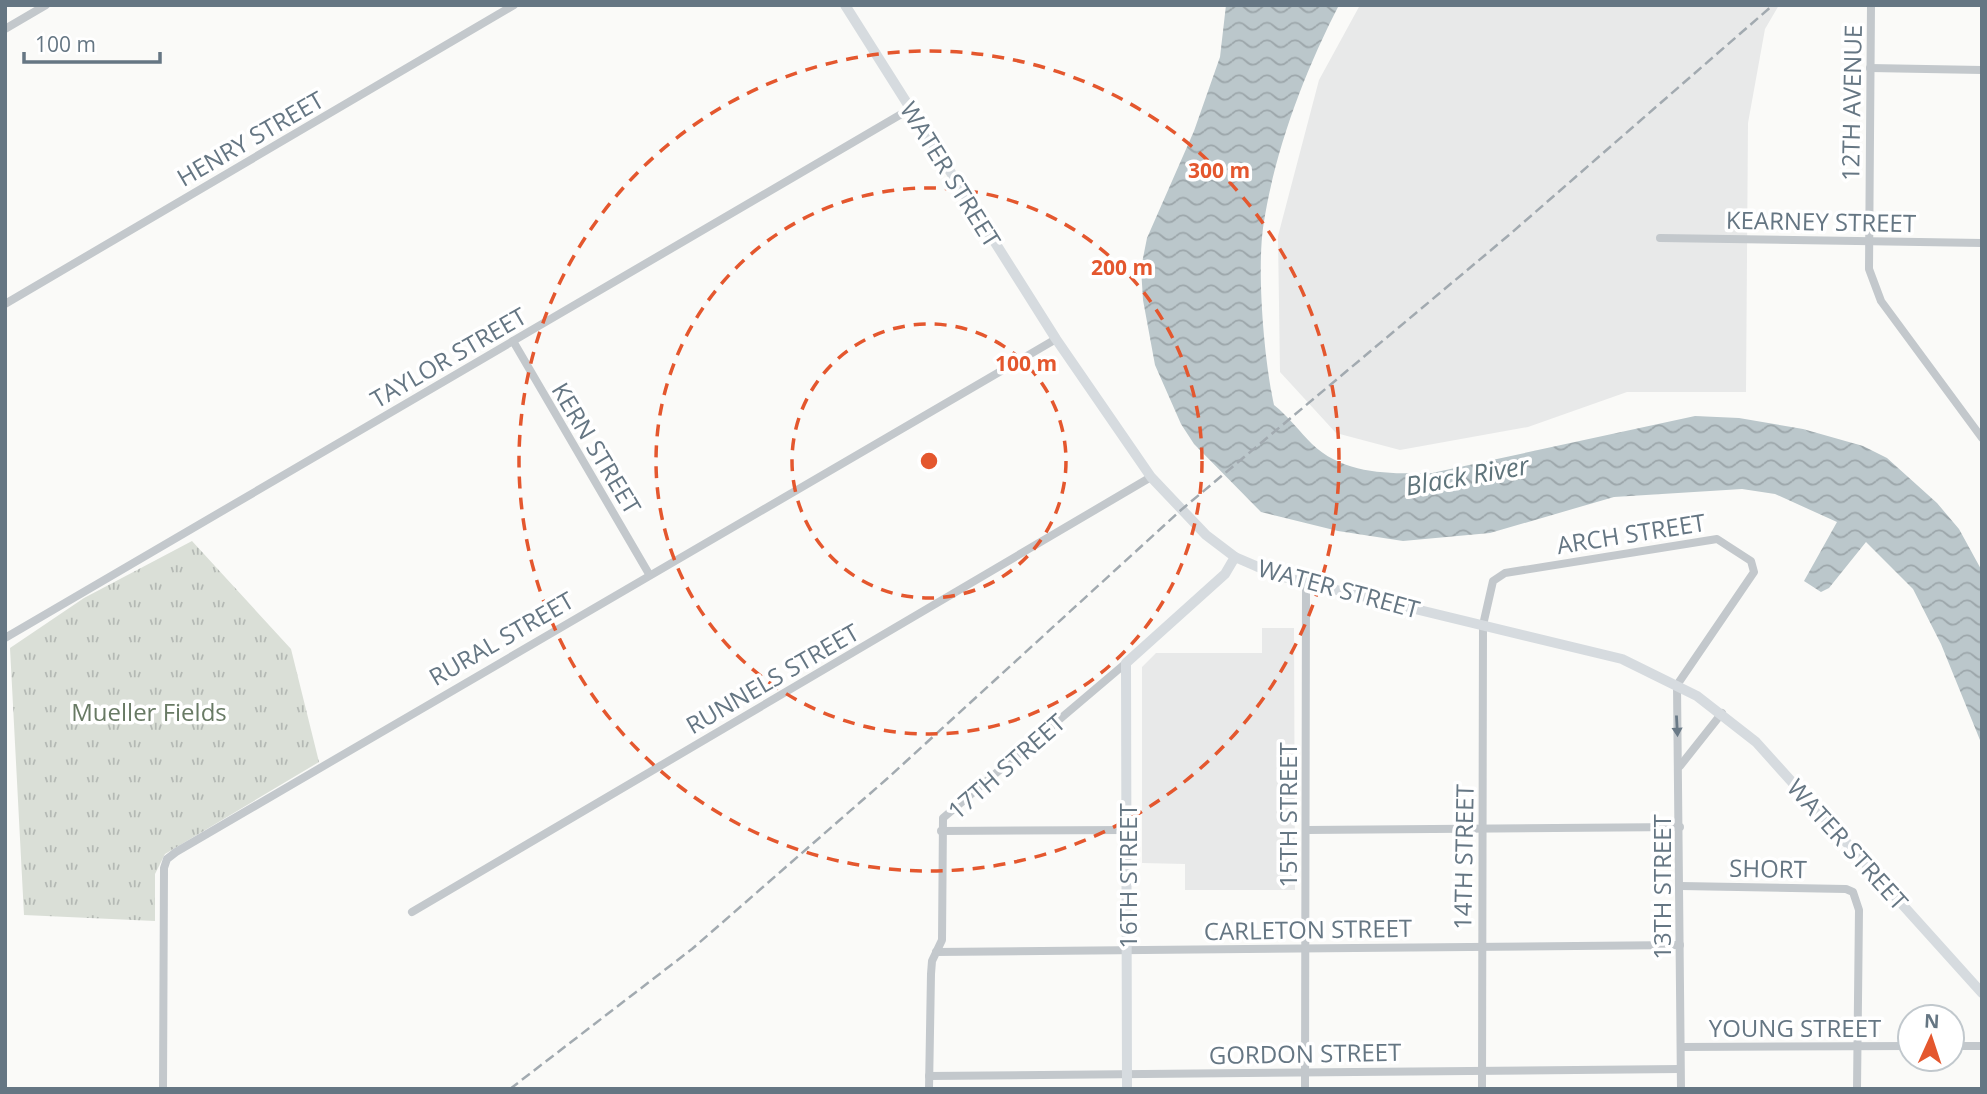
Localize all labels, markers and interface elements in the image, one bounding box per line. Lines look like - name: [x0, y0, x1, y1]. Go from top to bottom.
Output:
- scale bar: [24, 21, 161, 65]
- street label: 12TH AVENUE: [1833, 25, 1869, 181]
- text: 100 m: [35, 30, 96, 58]
- street label: HENRY STREET: [170, 83, 330, 193]
- street label: WATER STREET: [893, 95, 1009, 253]
- text: 300 m: [1188, 156, 1250, 184]
- street label: KEARNEY STREET: [1726, 203, 1916, 239]
- text: 200 m: [1091, 253, 1153, 281]
- street label: TAYLOR STREET: [364, 299, 532, 415]
- text: 100 m: [995, 349, 1057, 377]
- street label: KERN STREET: [545, 376, 649, 520]
- water label: Black River: [1402, 446, 1533, 504]
- centre of rings: [917, 449, 941, 473]
- street label: ARCH STREET: [1554, 505, 1708, 561]
- street label: WATER STREET: [1255, 551, 1423, 625]
- street label: RURAL STREET: [423, 583, 579, 693]
- street label: RUNNELS STREET: [679, 615, 865, 741]
- park label: Mueller Fields: [71, 695, 227, 728]
- street label: 17TH STREET: [940, 706, 1072, 826]
- one-way arrow: [1672, 715, 1683, 737]
- street label: 15TH STREET: [1271, 742, 1304, 888]
- street label: WATER STREET: [1780, 771, 1916, 917]
- street label: 14TH STREET: [1445, 784, 1481, 930]
- street label: 16TH STREET: [1111, 803, 1144, 949]
- street label: 13TH STREET: [1645, 814, 1678, 960]
- street label: SHORT: [1729, 851, 1807, 885]
- street label: CARLETON STREET: [1204, 911, 1412, 947]
- north arrow: [1896, 1003, 1966, 1073]
- text: N: [1923, 1008, 1940, 1034]
- street label: YOUNG STREET: [1709, 1011, 1881, 1044]
- street label: GORDON STREET: [1209, 1035, 1401, 1071]

